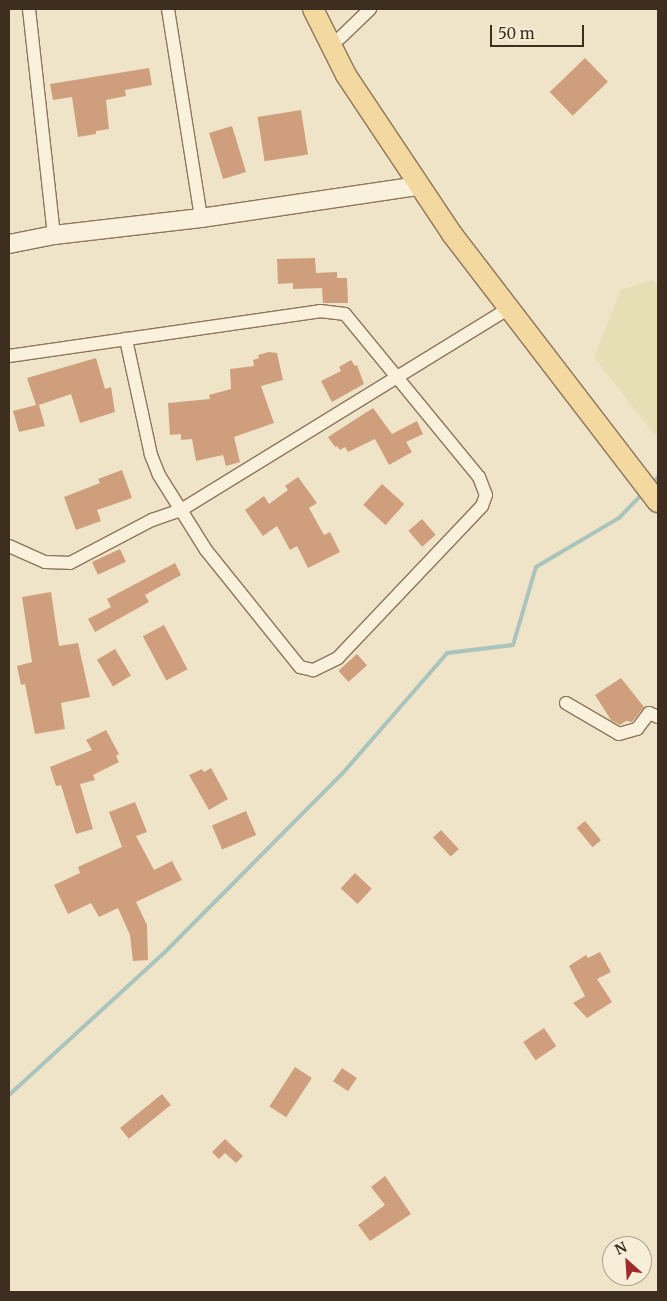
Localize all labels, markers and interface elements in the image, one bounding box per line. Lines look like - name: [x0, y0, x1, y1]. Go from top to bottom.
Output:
- scale bar: [492, 15, 586, 47]
- text: 50 m: [498, 24, 535, 43]
- north arrow: [602, 1236, 652, 1286]
- text: N: [612, 1238, 630, 1259]

